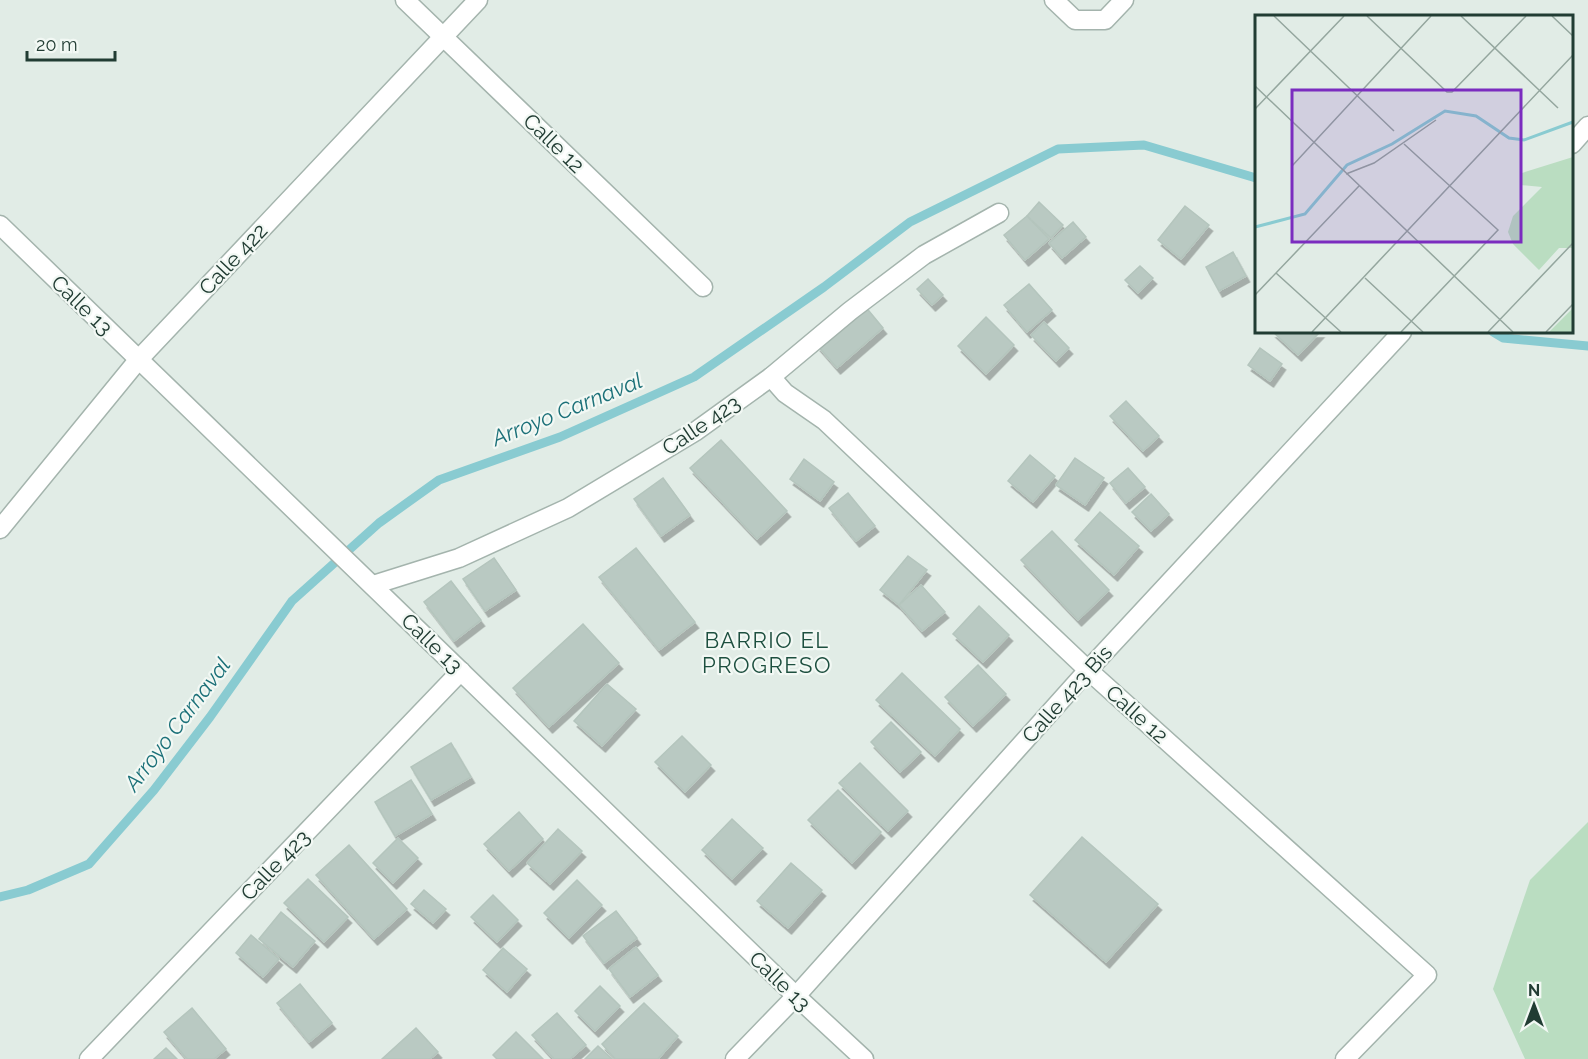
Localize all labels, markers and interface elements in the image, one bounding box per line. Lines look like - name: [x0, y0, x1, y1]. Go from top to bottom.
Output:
- inset map: [1255, 15, 1573, 333]
- scale bar: [27, 24, 116, 62]
- text: 20 m: [36, 34, 78, 55]
- street label: Calle 12: [518, 108, 590, 178]
- street label: Calle 422: [194, 218, 272, 300]
- street label: Calle 13: [46, 270, 118, 340]
- water label: Arroyo Carnaval: [487, 367, 646, 451]
- street label: Calle 423: [657, 390, 745, 460]
- street label: Calle 13: [396, 608, 468, 678]
- district label: BARRIO EL PROGRESO: [702, 627, 832, 678]
- street label: Calle 423 Bis: [1017, 640, 1117, 748]
- water label: Arroyo Carnaval: [118, 652, 236, 797]
- street label: Calle 12: [1101, 680, 1173, 748]
- street label: Calle 423: [235, 824, 315, 906]
- street label: Calle 13: [744, 946, 816, 1016]
- north arrow: [1504, 975, 1564, 1035]
- text: N: [1528, 981, 1540, 1000]

